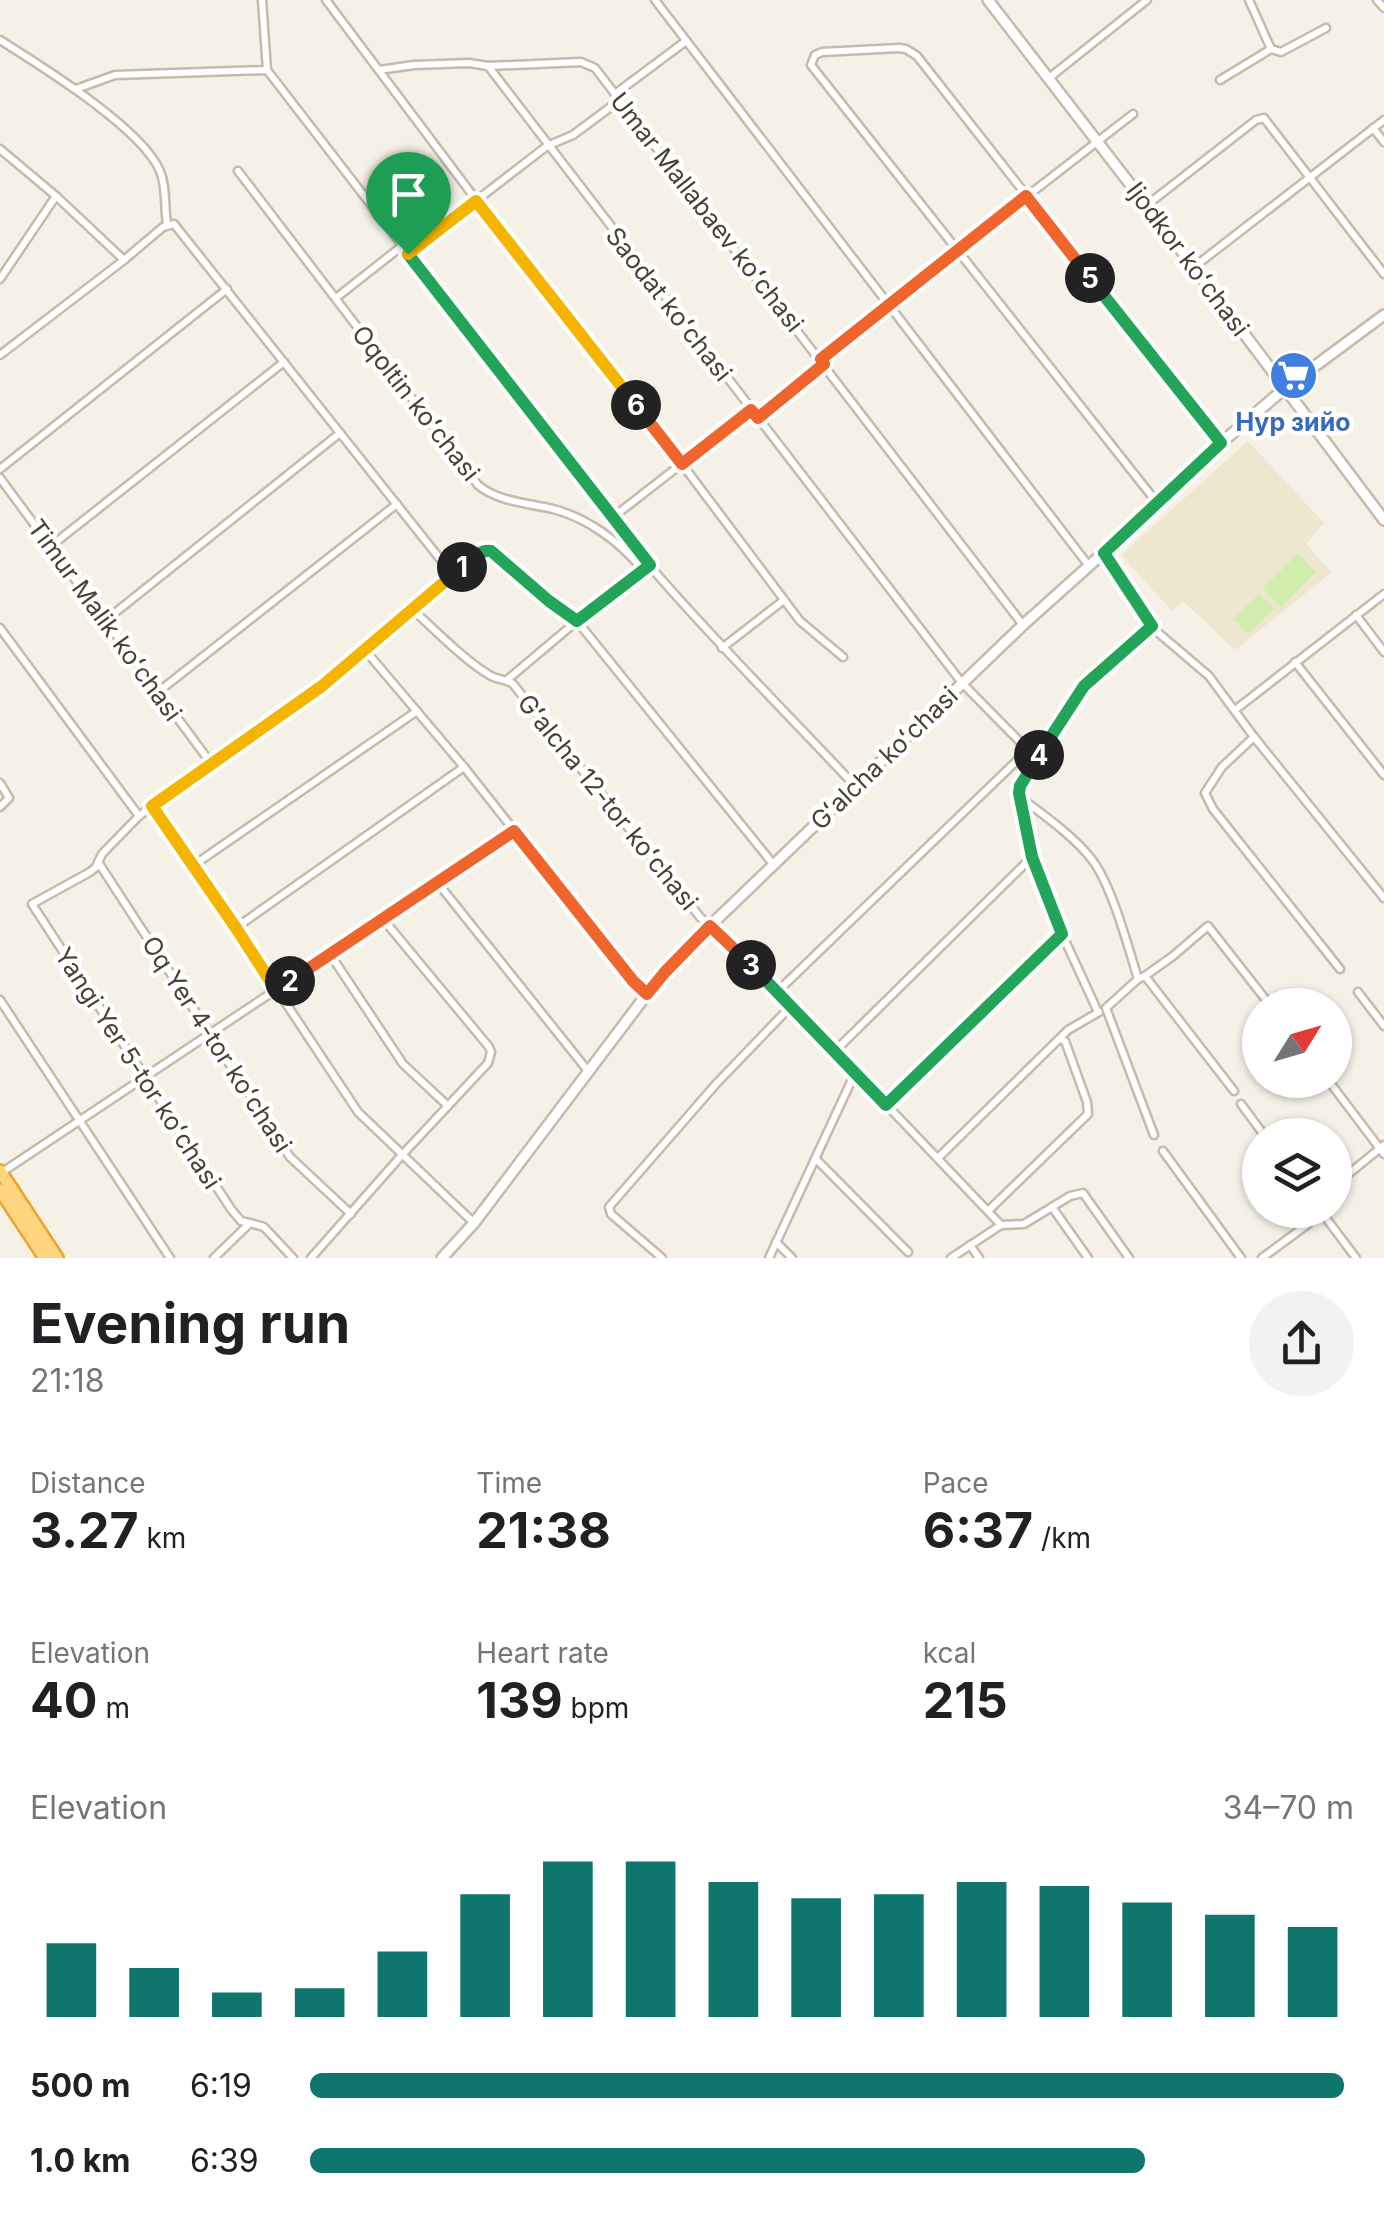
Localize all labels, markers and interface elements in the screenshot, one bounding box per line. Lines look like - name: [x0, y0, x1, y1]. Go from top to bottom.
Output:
- street label: Umar Mallabaev koʻchasi: [604, 86, 810, 338]
- pin: [366, 152, 451, 255]
- icon: arrive: [381, 167, 436, 222]
- street label: Ijodkor koʻchasi: [1120, 176, 1256, 342]
- street label: Saodat koʻchasi: [600, 221, 738, 387]
- pin: 5: [1065, 253, 1115, 303]
- text: 5: [1081, 261, 1099, 295]
- street label: Oqoltin koʻchasi: [346, 319, 486, 487]
- supermarket icon: Нур зийо: [1267, 350, 1319, 402]
- pin: 6: [611, 380, 661, 430]
- text: 6: [627, 388, 645, 422]
- place label: Нур зийо: [1235, 407, 1351, 437]
- street label: Timur Malik koʻchasi: [22, 513, 188, 727]
- pin: 1: [437, 542, 487, 592]
- text: 1: [456, 550, 468, 584]
- street label: Gʻalcha koʻchasi: [804, 680, 964, 836]
- street label: Gʻalcha 12-tor koʻchasi: [512, 688, 704, 916]
- pin: 4: [1014, 730, 1064, 780]
- text: 4: [1030, 738, 1048, 772]
- street label: Oq Yer 4-tor koʻchasi: [136, 930, 298, 1158]
- pin: 3: [726, 940, 776, 990]
- street label: Yangi Yer 5-tor koʻchasi: [49, 942, 227, 1194]
- text: 3: [742, 948, 760, 982]
- pin: 2: [265, 956, 315, 1006]
- text: 2: [281, 964, 299, 998]
- north arrow: [1242, 988, 1352, 1098]
- map controls: [1242, 988, 1352, 1228]
- button: layers: [1242, 1118, 1352, 1228]
- text: Evening run: [30, 1290, 350, 1356]
- button: share: [1249, 1291, 1354, 1396]
- text: 21:18: [30, 1361, 105, 1400]
- text: Distance: [30, 1466, 146, 1500]
- text: Time: [476, 1466, 542, 1500]
- text: Pace: [923, 1466, 989, 1500]
- text: 3.27: [30, 1500, 139, 1560]
- text: 21:38: [476, 1500, 611, 1560]
- text: 6:37: [923, 1500, 1033, 1560]
- text: km: [139, 1521, 186, 1555]
- text: /km: [1033, 1521, 1091, 1555]
- text: Elevation: [30, 1636, 150, 1670]
- text: Heart rate: [476, 1636, 609, 1670]
- text: kcal: [923, 1636, 976, 1670]
- text: 40: [30, 1670, 98, 1730]
- text: 139: [476, 1670, 563, 1730]
- text: 215: [923, 1670, 1008, 1730]
- text: m: [98, 1691, 130, 1725]
- text: bpm: [563, 1691, 629, 1725]
- text: Elevation: [30, 1788, 167, 1827]
- text: 34–70 m: [1223, 1788, 1354, 1827]
- text: 500 m: [30, 2066, 130, 2105]
- text: 6:19: [190, 2066, 252, 2105]
- text: 1.0 km: [30, 2141, 130, 2180]
- text: 6:39: [190, 2141, 259, 2180]

